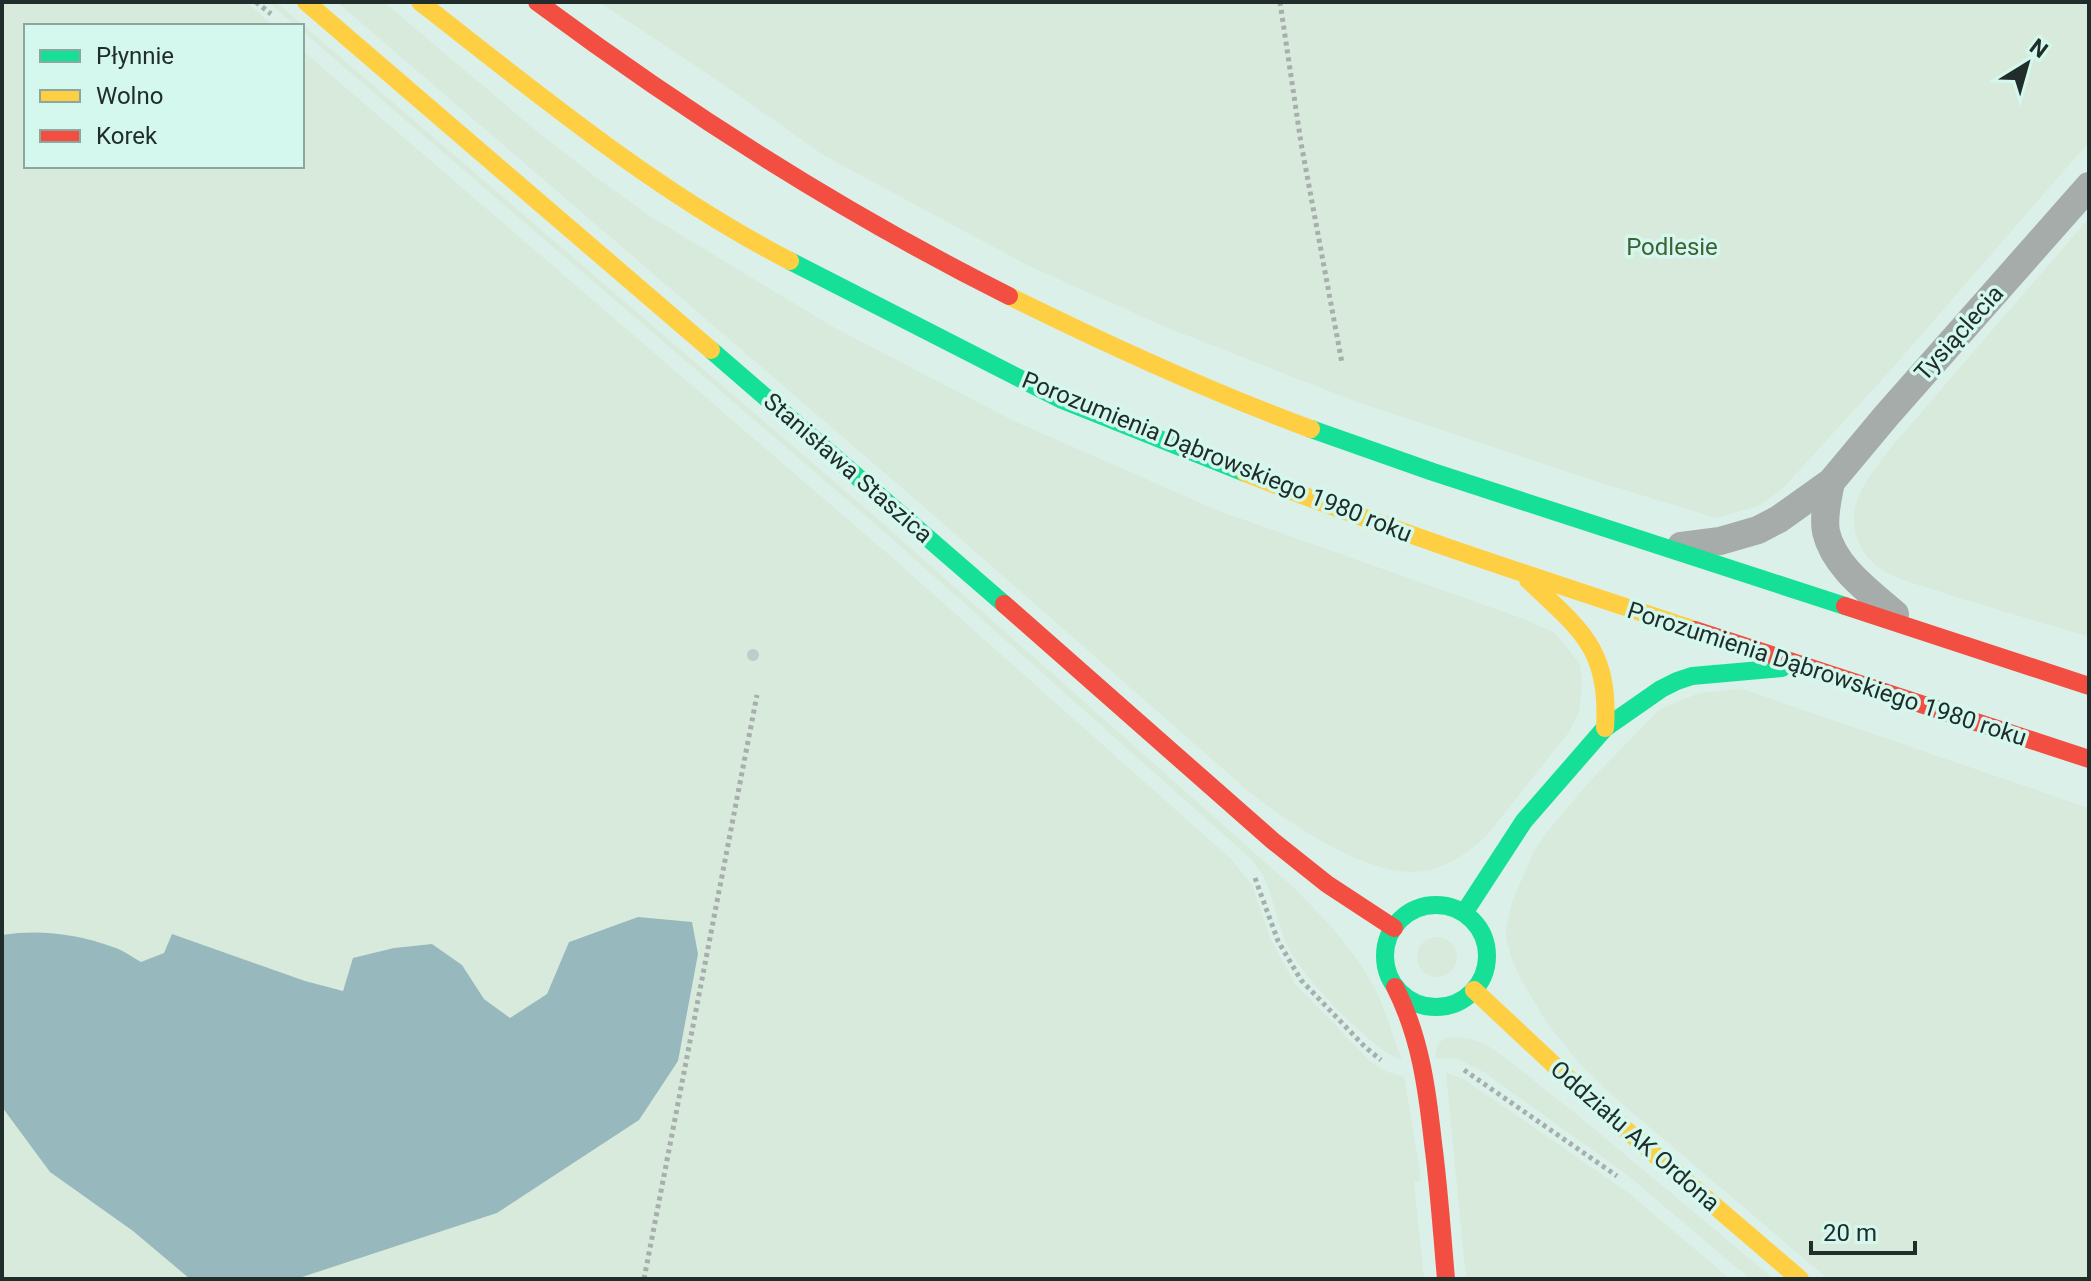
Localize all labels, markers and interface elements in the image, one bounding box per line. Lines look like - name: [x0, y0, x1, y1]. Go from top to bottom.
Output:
- legend: [24, 24, 304, 168]
- north arrow: [1987, 24, 2067, 104]
- text: N: [2025, 34, 2052, 63]
- text: Płynnie: [96, 42, 174, 70]
- text: Wolno: [96, 82, 163, 110]
- text: Korek: [96, 122, 158, 150]
- park label: Podlesie: [1626, 233, 1718, 261]
- street label: Tysiąclecia: [1909, 280, 2009, 386]
- street label: Porozumienia Dąbrowskiego 1980 roku: [1018, 366, 1416, 548]
- street label: Stanisława Staszica: [758, 387, 938, 549]
- street label: Porozumienia Dąbrowskiego 1980 roku: [1624, 596, 2030, 752]
- street label: Oddziału AK Ordona: [1545, 1055, 1725, 1217]
- scale bar: [1811, 1205, 1915, 1255]
- text: 20 m: [1823, 1219, 1877, 1247]

